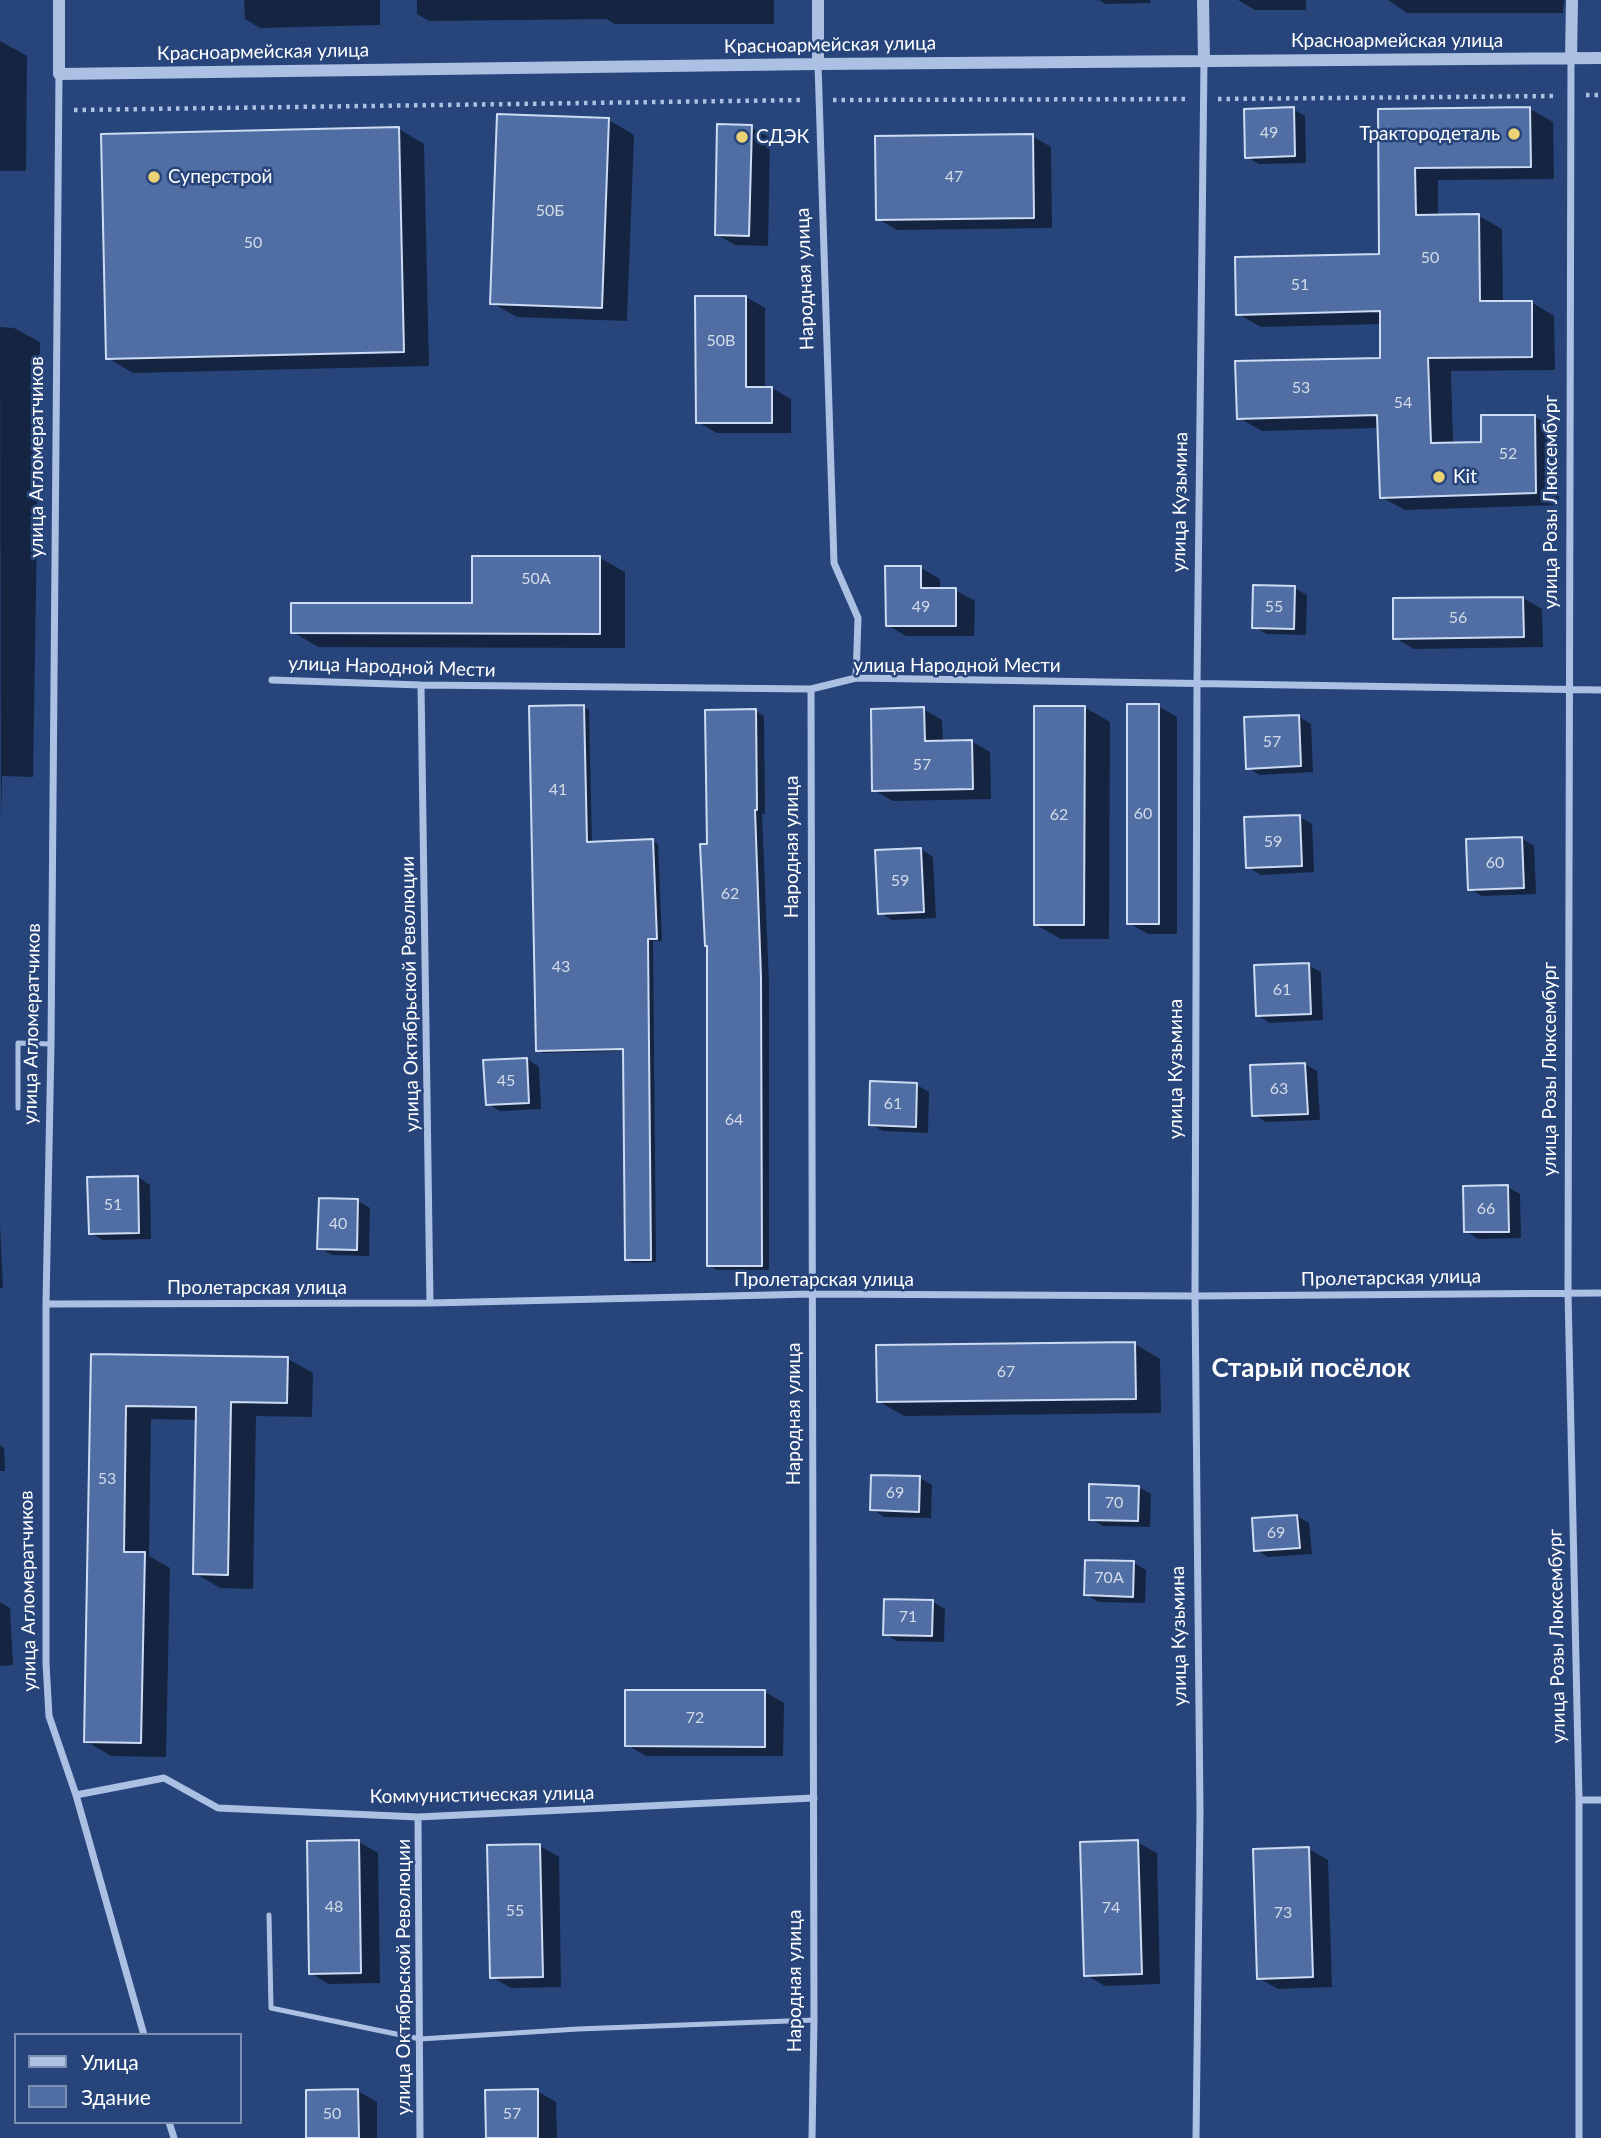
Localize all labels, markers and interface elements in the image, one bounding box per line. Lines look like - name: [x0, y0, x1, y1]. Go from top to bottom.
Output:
- street label: Красноармейская улица: [1291, 30, 1503, 52]
- street label: Красноармейская улица: [724, 32, 936, 58]
- street label: Красноармейская улица: [157, 39, 369, 65]
- house number: 49: [1260, 123, 1278, 143]
- place label: Трактородеталь: [1359, 123, 1500, 145]
- place label: СДЭК: [756, 126, 809, 148]
- marker: Трактородеталь: [1506, 126, 1522, 142]
- marker: СДЭК: [734, 129, 750, 145]
- place label: Суперстрой: [168, 166, 273, 188]
- house number: 47: [945, 167, 963, 187]
- marker: Суперстрой: [146, 169, 162, 185]
- house number: 50Б: [536, 201, 564, 221]
- street label: Народная улица: [791, 207, 819, 351]
- house number: 50: [244, 233, 262, 253]
- house number: 50: [1421, 248, 1439, 268]
- house number: 51: [1291, 275, 1309, 295]
- house number: 50В: [707, 331, 735, 351]
- street label: улица Агломератчиков: [26, 356, 48, 558]
- house number: 53: [1292, 378, 1310, 398]
- house number: 54: [1394, 393, 1412, 413]
- street label: улица Розы Люксембург: [1540, 395, 1562, 609]
- street label: улица Кузьмина: [1167, 432, 1193, 572]
- house number: 52: [1499, 444, 1517, 464]
- place label: Kit: [1453, 466, 1477, 488]
- marker: Kit: [1431, 469, 1447, 485]
- house number: 50А: [521, 569, 551, 589]
- house number: 49: [912, 597, 930, 617]
- house number: 55: [1265, 597, 1283, 617]
- house number: 56: [1449, 608, 1467, 628]
- street label: улица Народной Мести: [288, 652, 496, 682]
- street label: улица Народной Мести: [853, 655, 1061, 677]
- house number: 57: [1263, 732, 1281, 752]
- house number: 57: [913, 755, 931, 775]
- street label: Народная улица: [781, 776, 803, 918]
- house number: 41: [549, 780, 567, 800]
- house number: 60: [1134, 804, 1152, 824]
- house number: 62: [1050, 805, 1068, 825]
- house number: 59: [1264, 832, 1282, 852]
- house number: 60: [1486, 853, 1504, 873]
- street label: улица Октябрьской Революции: [396, 856, 424, 1132]
- house number: 59: [891, 871, 909, 891]
- house number: 62: [721, 884, 739, 904]
- street label: улица Агломератчиков: [19, 923, 45, 1125]
- house number: 43: [552, 957, 570, 977]
- street label: улица Розы Люксембург: [1539, 962, 1561, 1176]
- house number: 61: [1273, 980, 1291, 1000]
- street label: улица Кузьмина: [1165, 999, 1187, 1139]
- house number: 45: [497, 1071, 515, 1091]
- house number: 63: [1270, 1079, 1288, 1099]
- house number: 61: [884, 1094, 902, 1114]
- house number: 64: [725, 1110, 743, 1130]
- house number: 51: [104, 1195, 122, 1215]
- house number: 66: [1477, 1199, 1495, 1219]
- house number: 40: [329, 1214, 347, 1234]
- street label: Пролетарская улица: [1301, 1265, 1481, 1291]
- street label: Пролетарская улица: [734, 1269, 914, 1291]
- street label: Пролетарская улица: [167, 1277, 347, 1299]
- street label: Народная улица: [783, 1343, 805, 1485]
- district label: Старый посёлок: [1211, 1353, 1411, 1385]
- house number: 67: [997, 1362, 1015, 1382]
- house number: 53: [98, 1469, 116, 1489]
- house number: 69: [886, 1483, 904, 1503]
- street label: улица Агломератчиков: [15, 1490, 41, 1692]
- house number: 70: [1105, 1493, 1123, 1513]
- house number: 69: [1267, 1523, 1285, 1543]
- street label: улица Розы Люксембург: [1544, 1528, 1570, 1744]
- street label: улица Кузьмина: [1166, 1566, 1192, 1706]
- house number: 70А: [1094, 1568, 1124, 1588]
- house number: 71: [899, 1607, 917, 1627]
- house number: 72: [686, 1708, 704, 1728]
- street label: Коммунистическая улица: [369, 1782, 595, 1808]
- street label: улица Октябрьской Революции: [393, 1839, 415, 2115]
- house number: 48: [325, 1897, 343, 1917]
- house number: 74: [1102, 1898, 1120, 1918]
- house number: 55: [506, 1901, 524, 1921]
- house number: 73: [1274, 1903, 1292, 1923]
- street label: Народная улица: [784, 1910, 806, 2052]
- legend: [14, 2033, 242, 2124]
- text: Улица: [81, 2049, 139, 2074]
- text: Здание: [81, 2084, 151, 2109]
- house number: 50: [323, 2104, 341, 2124]
- house number: 57: [503, 2104, 521, 2124]

